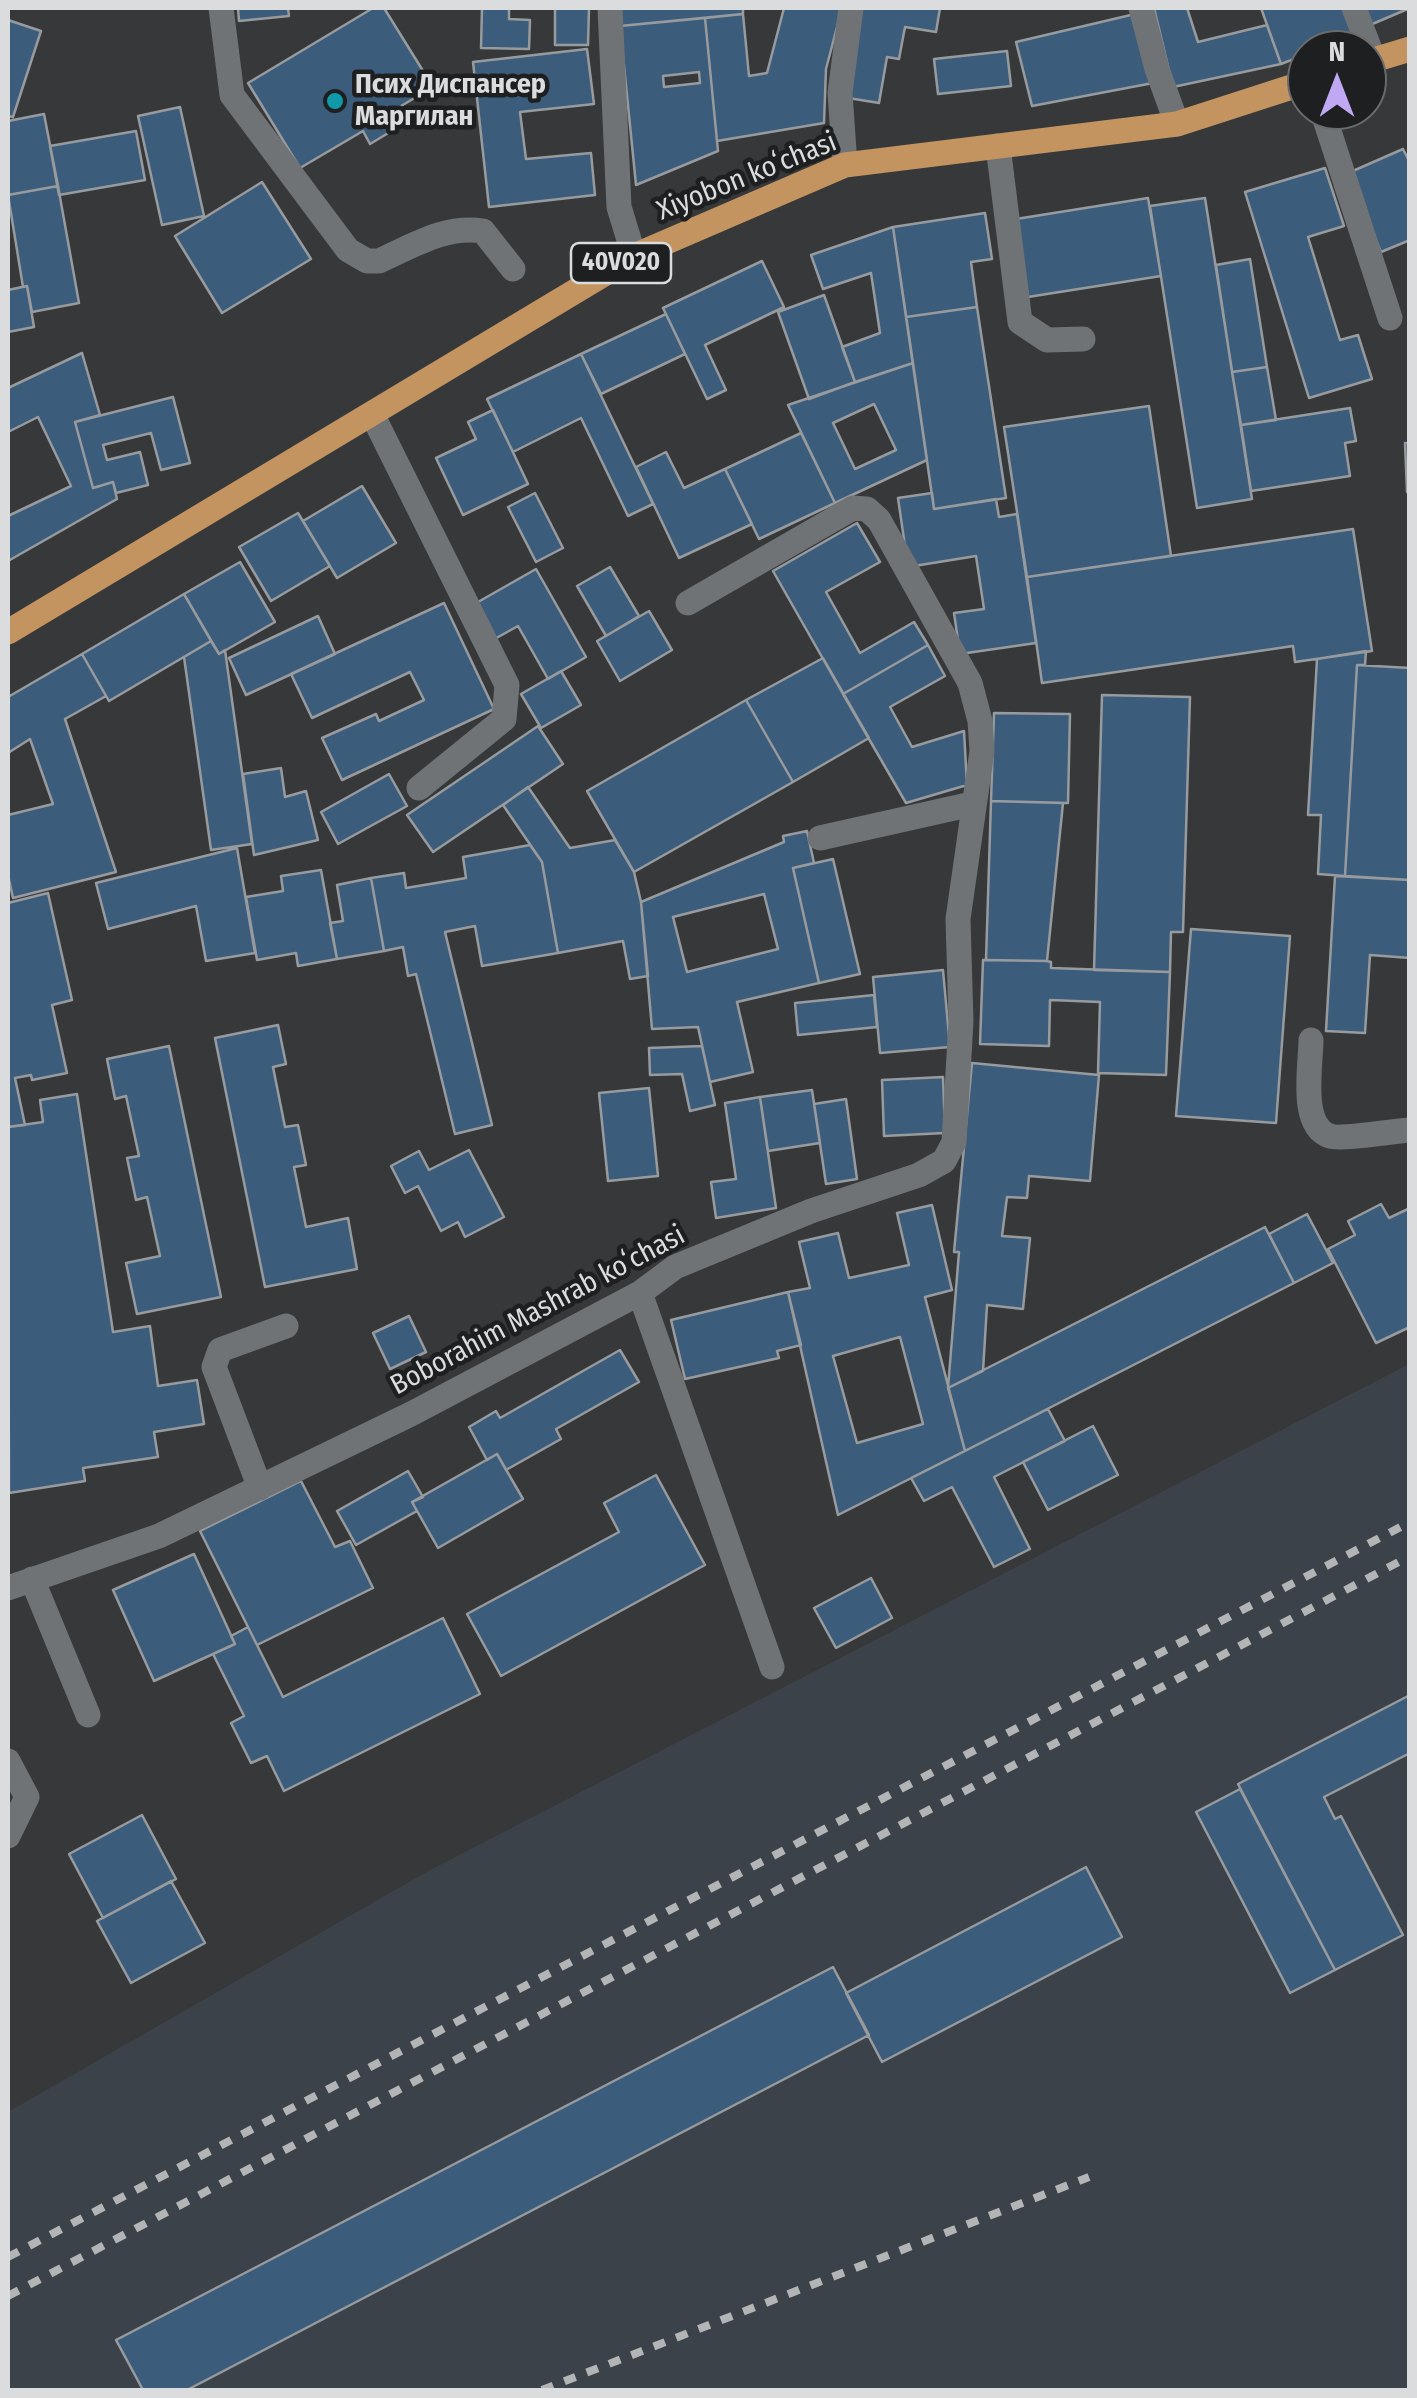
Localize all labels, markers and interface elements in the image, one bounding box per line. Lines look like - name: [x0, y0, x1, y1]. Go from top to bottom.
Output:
- north arrow: [1287, 30, 1387, 130]
- text: N: [1329, 35, 1345, 68]
- place label: Псих Диспансер Маргилан: [355, 68, 546, 134]
- marker: Псих Диспансер Маргилан: [324, 90, 346, 112]
- street label: Xiyobon koʻchasi: [652, 126, 842, 228]
- road number: 40V020: [571, 243, 671, 283]
- street label: Boborahim Mashrab koʻchasi: [385, 1219, 691, 1403]

